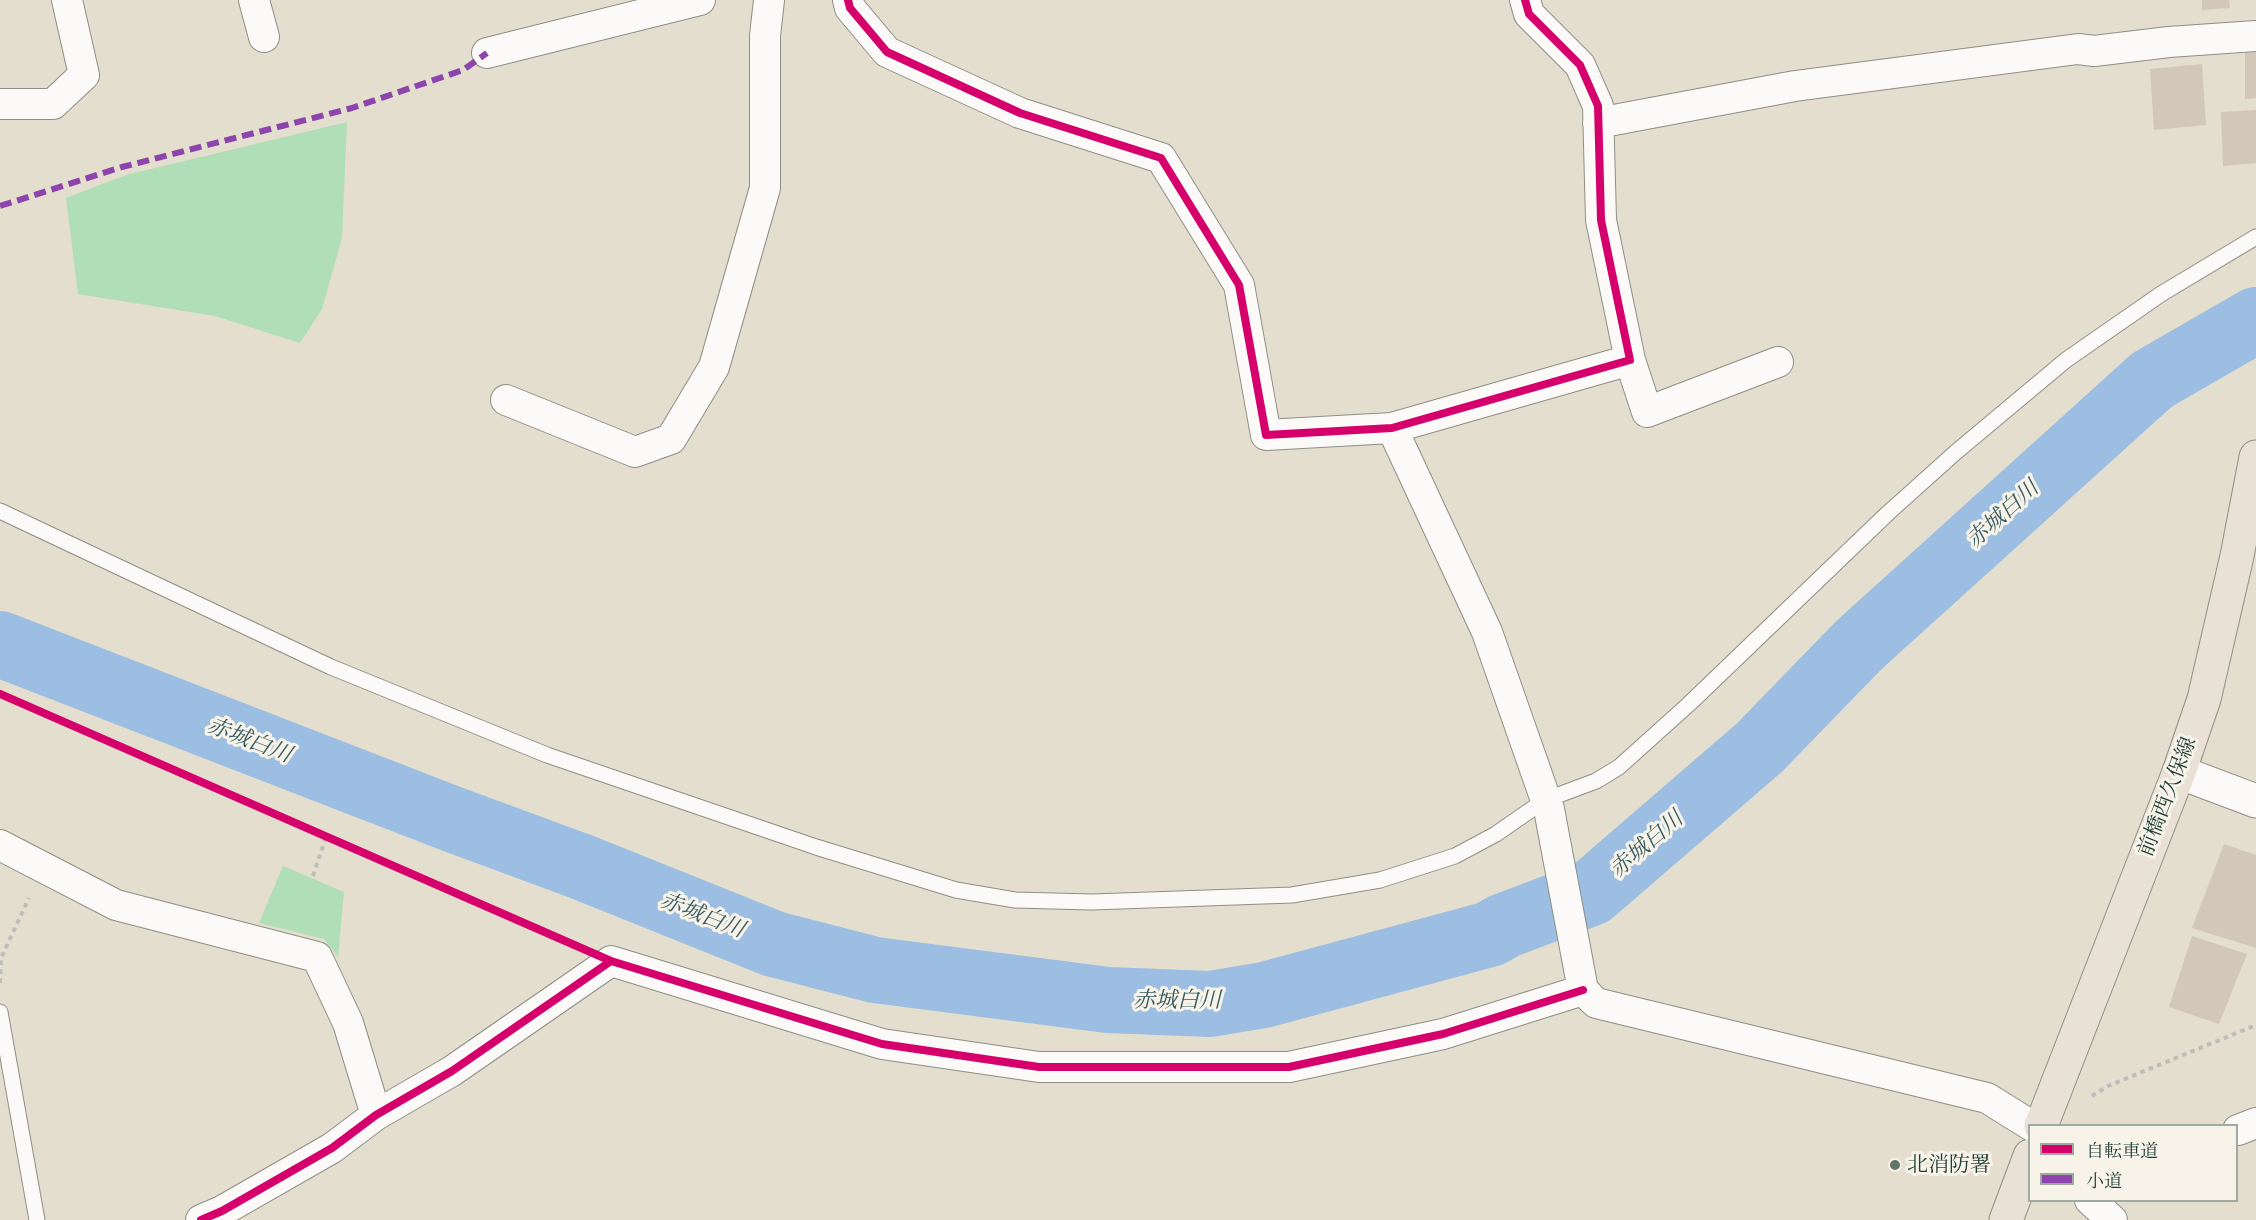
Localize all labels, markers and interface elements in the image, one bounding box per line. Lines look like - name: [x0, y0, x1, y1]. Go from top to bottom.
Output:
- water label: 赤城白川: [1961, 476, 2045, 554]
- water label: 赤城白川: [203, 713, 295, 769]
- street label: 前橋西久保線: [2134, 734, 2202, 860]
- water label: 赤城白川: [1605, 806, 1689, 884]
- water label: 赤城白川: [656, 888, 748, 944]
- water label: 赤城白川: [1133, 988, 1221, 1014]
- legend: [2028, 1124, 2238, 1202]
- text: 自転車道: [2086, 1143, 2158, 1161]
- place label: 北消防署: [1907, 1152, 1991, 1178]
- marker: 北消防署: [1888, 1158, 1902, 1172]
- text: 小道: [2086, 1173, 2122, 1191]

